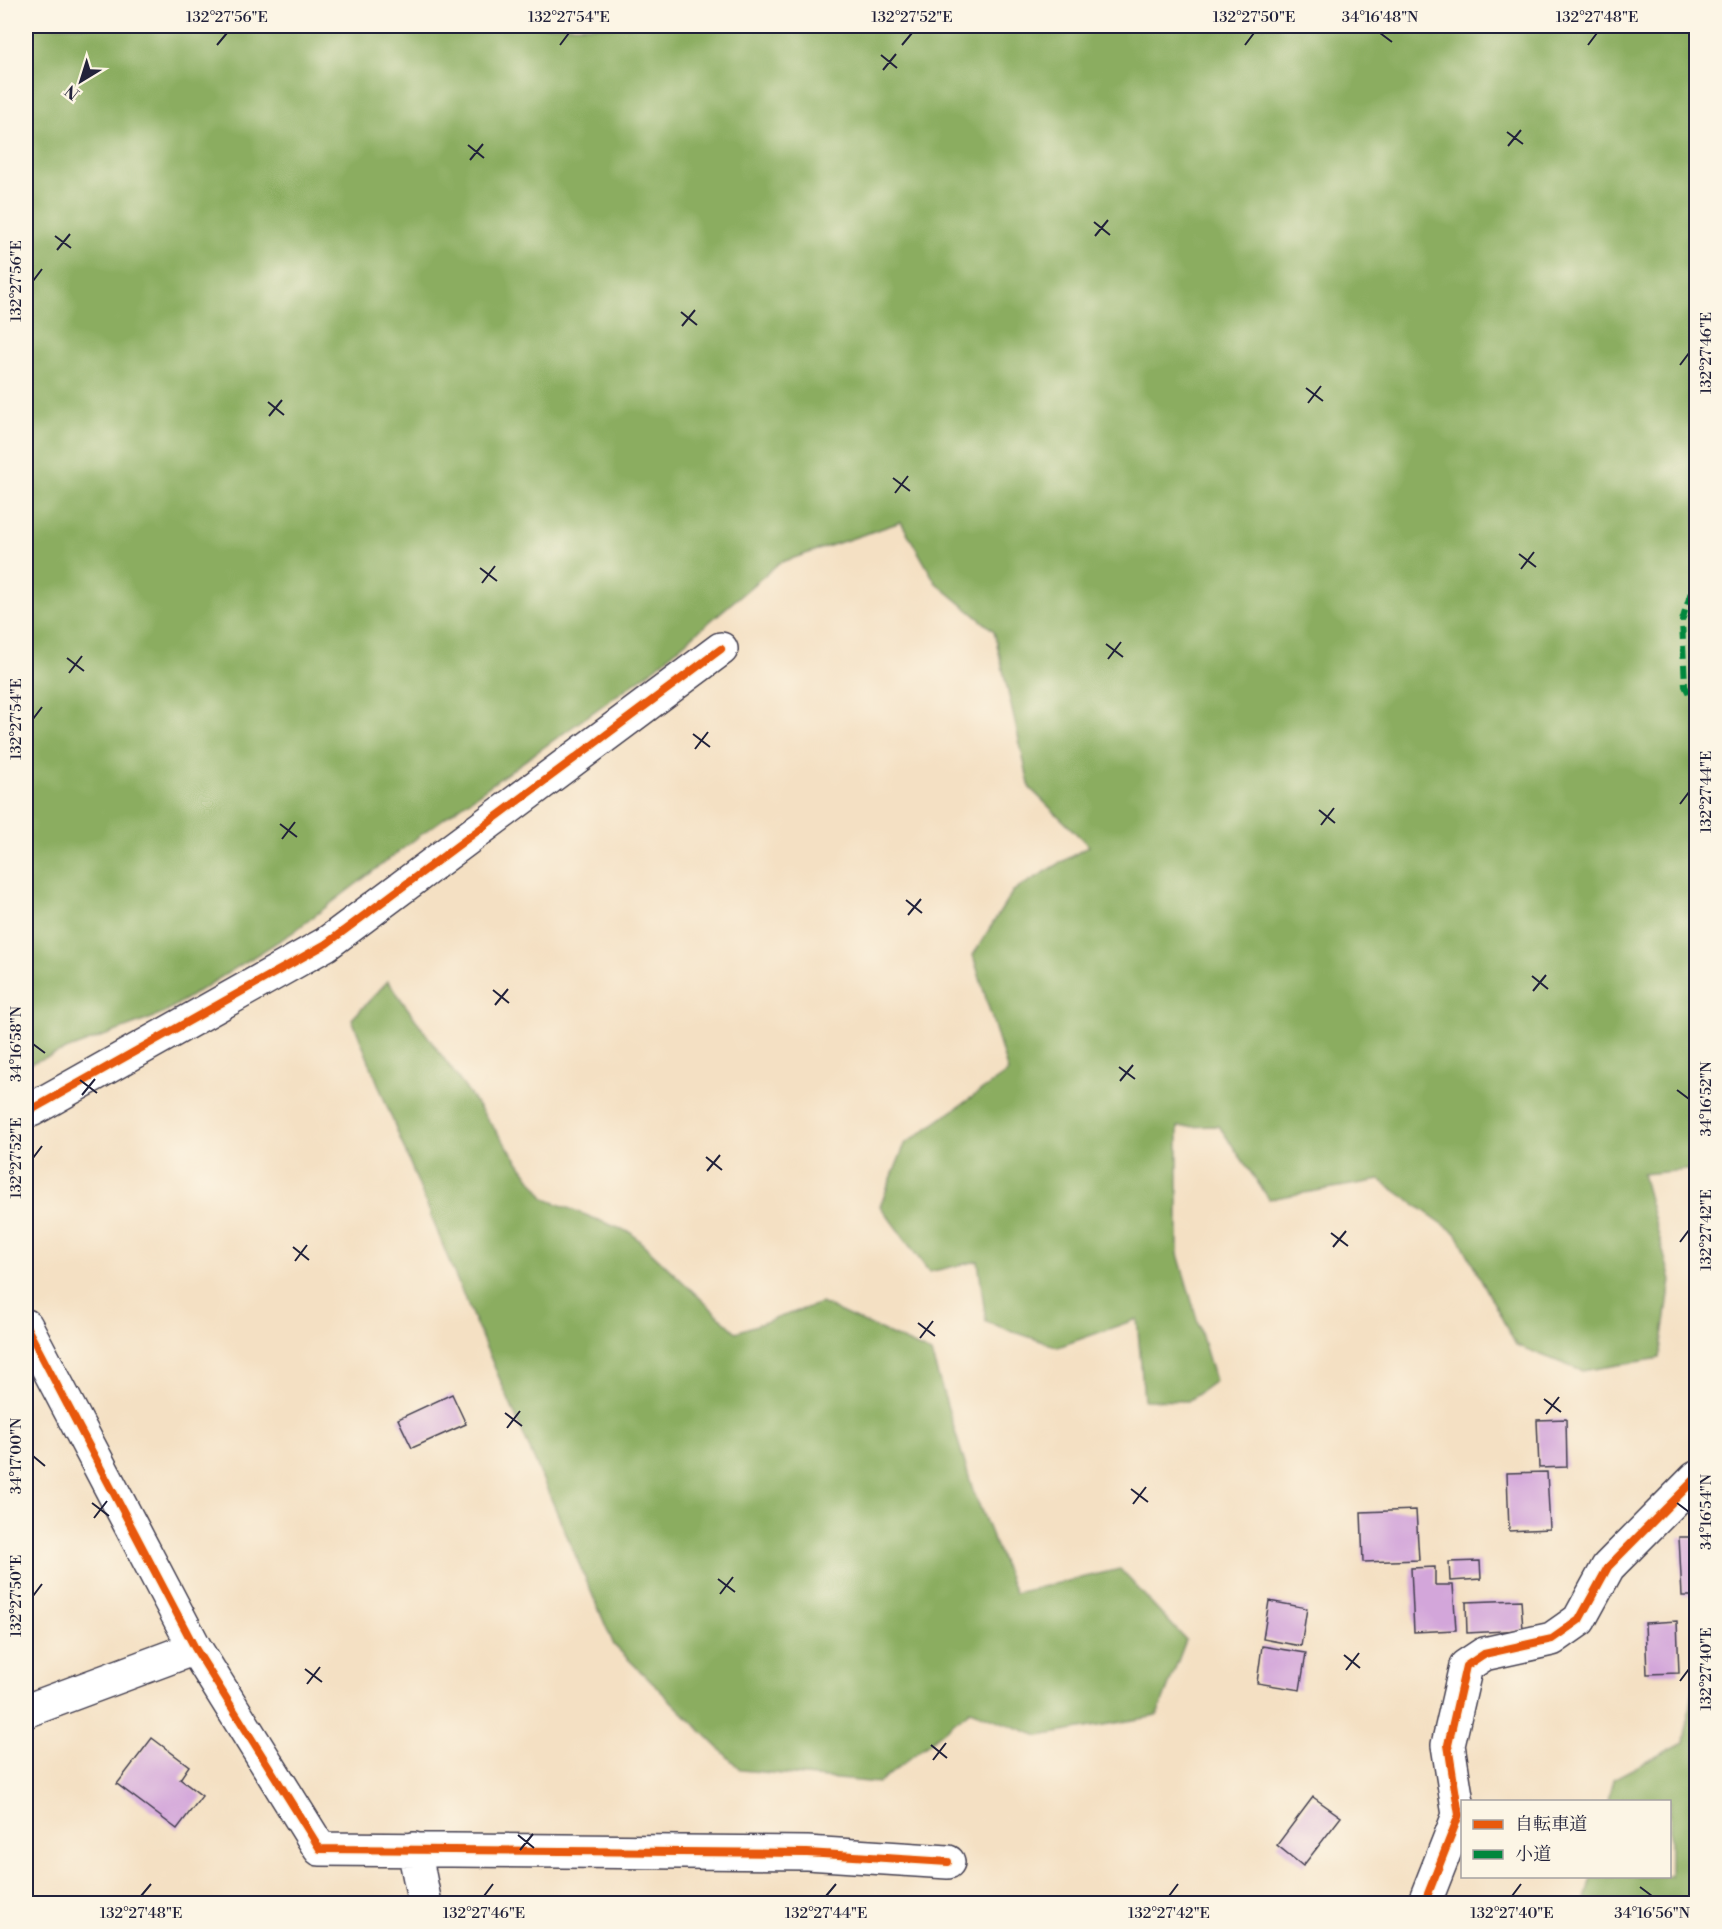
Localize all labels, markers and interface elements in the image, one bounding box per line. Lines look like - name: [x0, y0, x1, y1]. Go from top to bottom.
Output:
- text: 132°27'56"E: [186, 8, 268, 27]
- text: 132°27'54"E: [528, 8, 610, 27]
- text: 132°27'52"E: [871, 8, 953, 27]
- text: 132°27'50"E: [1213, 8, 1295, 27]
- text: 34°16'48"N: [1342, 8, 1418, 27]
- text: 132°27'48"E: [1556, 8, 1638, 27]
- north arrow: [51, 51, 111, 111]
- text: N: [61, 80, 84, 104]
- text: 132°27'56"E: [7, 240, 26, 322]
- text: 132°27'46"E: [1697, 312, 1716, 394]
- text: 132°27'54"E: [7, 678, 26, 760]
- text: 132°27'44"E: [1697, 751, 1716, 833]
- text: 34°16'58"N: [7, 1006, 26, 1082]
- text: 34°16'52"N: [1697, 1061, 1716, 1137]
- text: 132°27'52"E: [7, 1117, 26, 1199]
- text: 132°27'42"E: [1697, 1189, 1716, 1271]
- text: 34°17'00"N: [7, 1418, 26, 1494]
- text: 34°16'54"N: [1697, 1474, 1716, 1550]
- text: 132°27'50"E: [7, 1555, 26, 1637]
- text: 132°27'40"E: [1697, 1627, 1716, 1711]
- legend: [1461, 1800, 1671, 1878]
- text: 自転車道: [1515, 1813, 1587, 1836]
- text: 小道: [1515, 1843, 1551, 1866]
- text: 132°27'48"E: [100, 1904, 182, 1923]
- text: 132°27'46"E: [443, 1904, 525, 1923]
- text: 132°27'44"E: [785, 1904, 867, 1923]
- text: 132°27'42"E: [1128, 1904, 1210, 1923]
- text: 132°27'40"E: [1470, 1904, 1554, 1923]
- text: 34°16'56"N: [1614, 1904, 1690, 1923]

